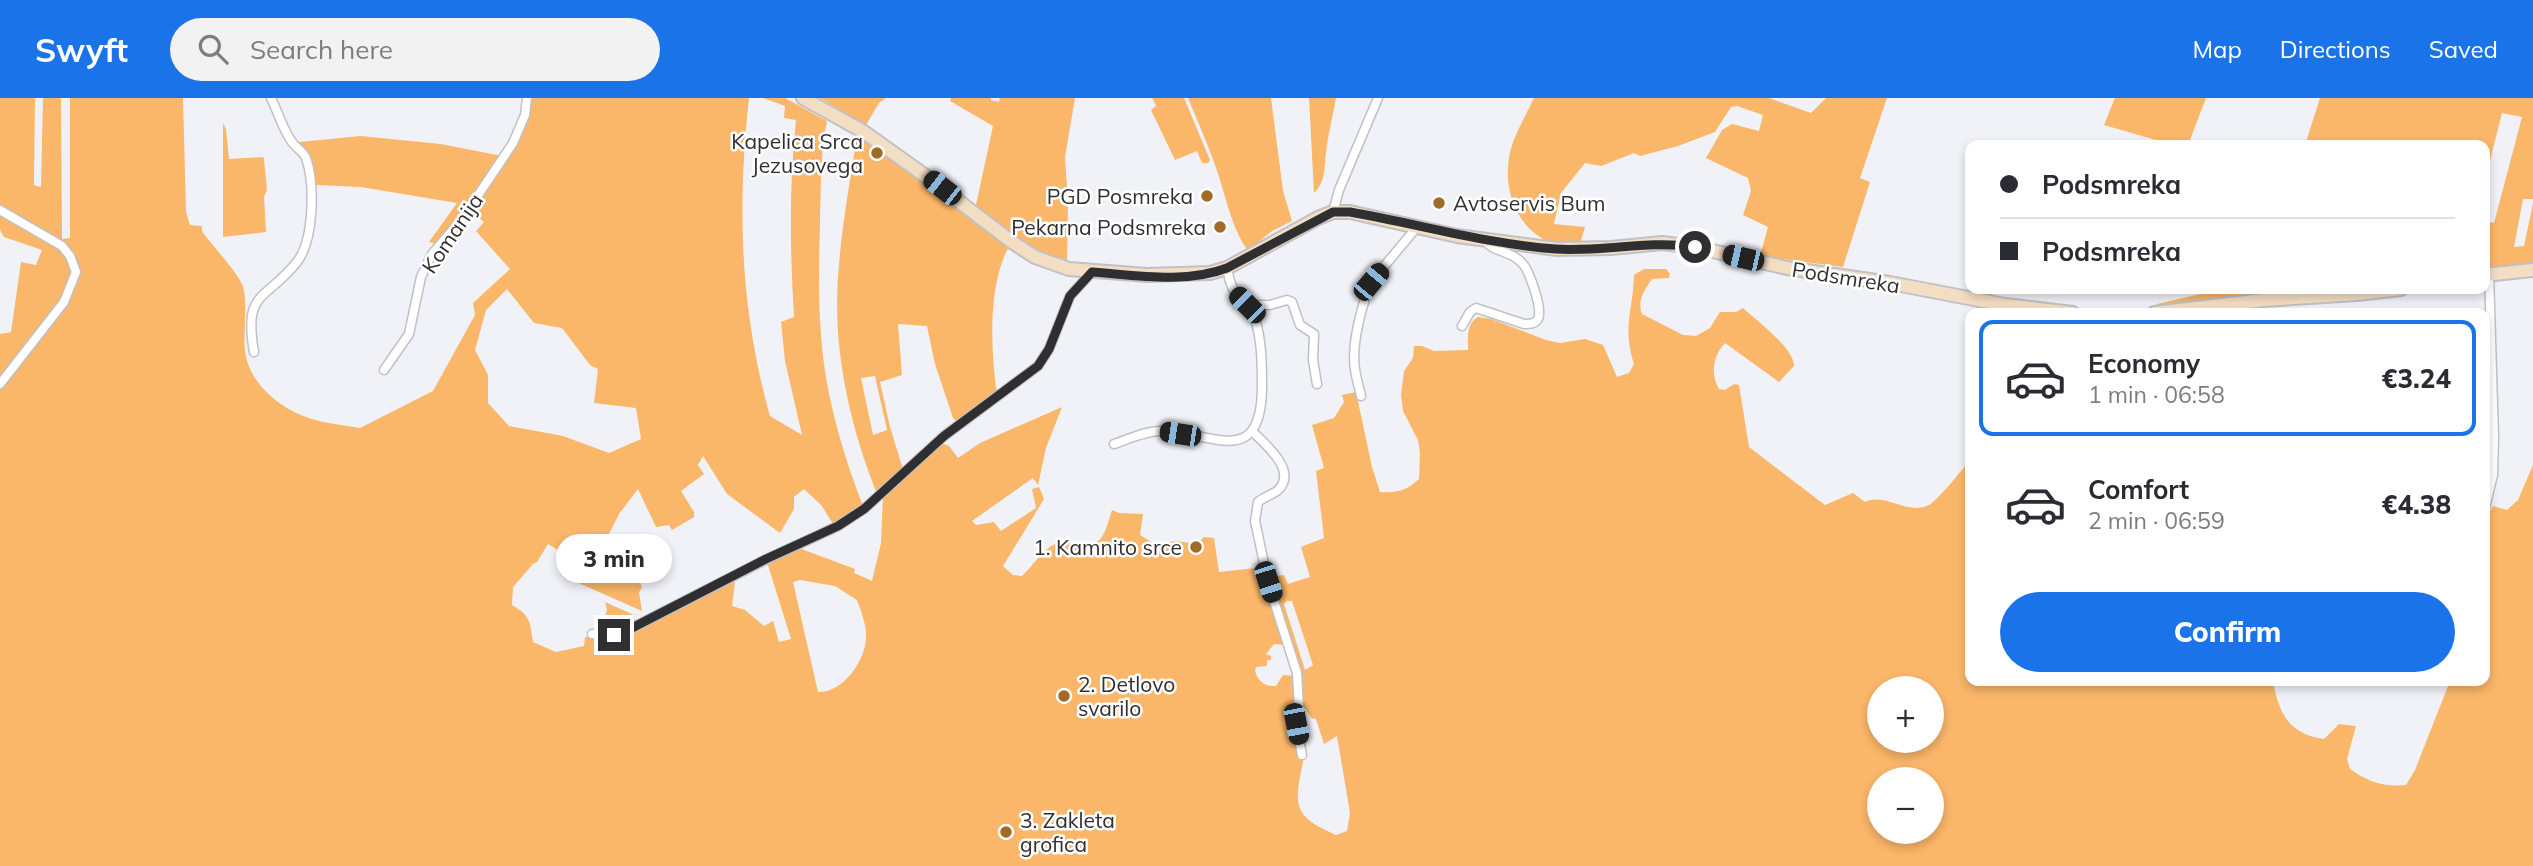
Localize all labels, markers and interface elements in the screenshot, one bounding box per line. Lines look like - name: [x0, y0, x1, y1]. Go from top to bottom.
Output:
- search box: [170, 18, 660, 81]
- text: Swyft: [35, 29, 128, 70]
- icon: search: [194, 30, 232, 68]
- text: Search here: [250, 33, 393, 66]
- text: Map: [2192, 34, 2242, 64]
- text: Directions: [2280, 34, 2391, 64]
- text: Saved: [2429, 34, 2498, 64]
- place label: Kapelica Srca Jezusovega: [731, 128, 863, 178]
- marker: Kapelica Srca Jezusovega: [869, 145, 885, 161]
- car: [919, 167, 966, 209]
- text: Podsmreka: [2042, 168, 2181, 201]
- place label: PGD Posmreka: [1047, 183, 1193, 209]
- street label: Komanija: [416, 188, 488, 278]
- marker: PGD Posmreka: [1199, 188, 1215, 204]
- place label: Avtoservis Bum: [1453, 190, 1605, 216]
- marker: Avtoservis Bum: [1431, 195, 1447, 211]
- place label: Pekarna Podsmreka: [1011, 214, 1206, 240]
- marker: Pekarna Podsmreka: [1212, 219, 1228, 235]
- route start: [1679, 231, 1711, 263]
- text: Podsmreka: [2042, 235, 2181, 268]
- car: [1721, 243, 1766, 273]
- street label: Podsmreka: [1790, 256, 1902, 298]
- car: [1350, 259, 1393, 305]
- car: [1225, 283, 1270, 327]
- icon: car: [2004, 347, 2067, 410]
- text: Economy: [2088, 347, 2200, 380]
- text: €3.24: [2382, 362, 2451, 395]
- text: 1 min · 06:58: [2088, 380, 2225, 409]
- car: [1158, 420, 1203, 448]
- icon: car: [2004, 473, 2067, 536]
- text: Comfort: [2088, 473, 2189, 506]
- text: €4.38: [2382, 488, 2451, 521]
- text: 2 min · 06:59: [2088, 506, 2225, 535]
- callout: 3 min: [556, 533, 672, 582]
- place label: 1. Kamnito srce: [1033, 534, 1182, 560]
- marker: 1. Kamnito srce: [1188, 539, 1204, 555]
- text: 3 min: [583, 544, 645, 573]
- car: [1252, 559, 1285, 605]
- button: Confirm: [2000, 592, 2455, 672]
- route end: [598, 619, 630, 651]
- place label: 2. Detlovo svarilo: [1078, 671, 1175, 721]
- map controls: [1867, 676, 1944, 844]
- button: +: [1867, 676, 1944, 753]
- marker: 2. Detlovo svarilo: [1056, 688, 1072, 704]
- car: [1282, 701, 1311, 747]
- button: −: [1867, 767, 1944, 844]
- place label: 3. Zakleta grofica: [1020, 807, 1115, 857]
- marker: 3. Zakleta grofica: [998, 824, 1014, 840]

